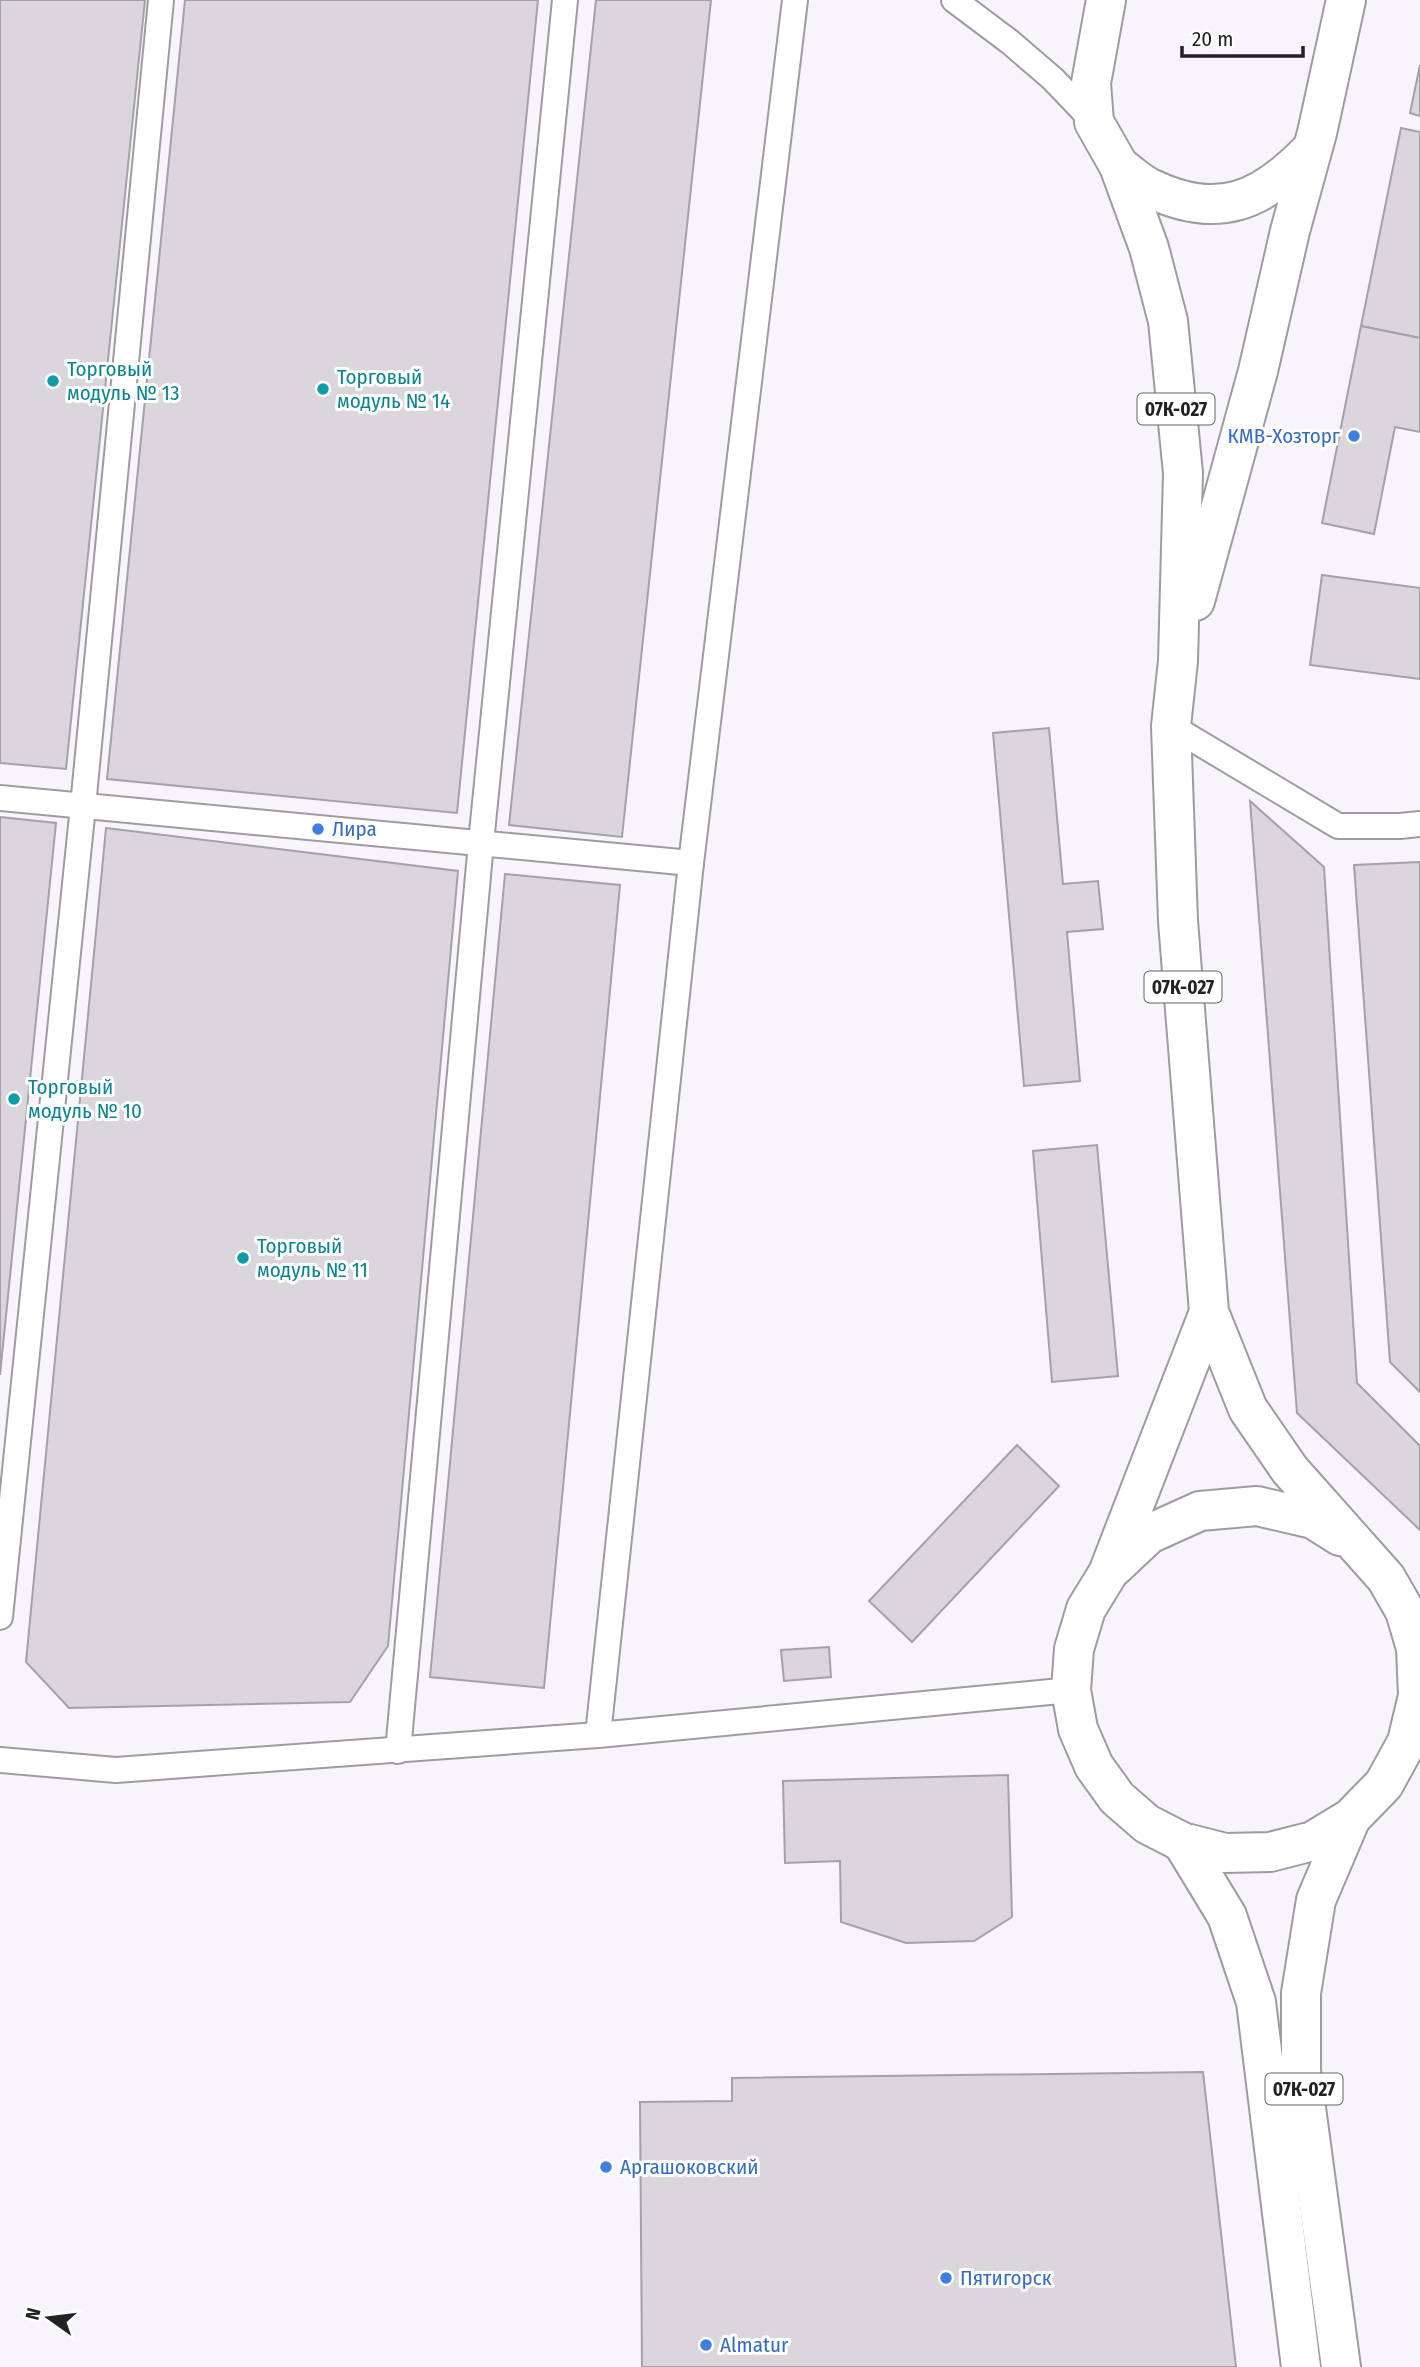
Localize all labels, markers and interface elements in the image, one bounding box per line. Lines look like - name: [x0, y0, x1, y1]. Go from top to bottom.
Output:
- scale bar: [1182, 14, 1303, 58]
- text: 20 m: [1192, 26, 1233, 52]
- place label: Торговый модуль № 13: [67, 356, 180, 406]
- place label: Торговый модуль № 14: [337, 364, 450, 414]
- marker: Торговый модуль № 13: [45, 373, 61, 389]
- marker: Торговый модуль № 14: [315, 381, 331, 397]
- road number: 07К-027: [1138, 394, 1214, 424]
- place label: КМВ-Хозторг: [1228, 423, 1341, 449]
- marker: КМВ-Хозторг: [1346, 428, 1362, 444]
- place label: Лира: [332, 816, 377, 842]
- marker: Лира: [310, 821, 326, 837]
- road number: 07К-027: [1144, 972, 1222, 1002]
- place label: Торговый модуль № 10: [28, 1074, 142, 1124]
- marker: Торговый модуль № 10: [6, 1091, 22, 1107]
- place label: Торговый модуль № 11: [257, 1233, 368, 1283]
- marker: Торговый модуль № 11: [235, 1250, 251, 1266]
- road number: 07К-027: [1266, 2074, 1342, 2104]
- place label: Аргашоковский: [620, 2154, 759, 2180]
- marker: Аргашоковский: [598, 2159, 614, 2175]
- place label: Пятигорск: [960, 2265, 1052, 2291]
- marker: Пятигорск: [938, 2270, 954, 2286]
- north arrow: [14, 2283, 84, 2353]
- text: N: [20, 2306, 46, 2322]
- place label: Almatur: [720, 2332, 789, 2358]
- marker: Almatur: [698, 2337, 714, 2353]

